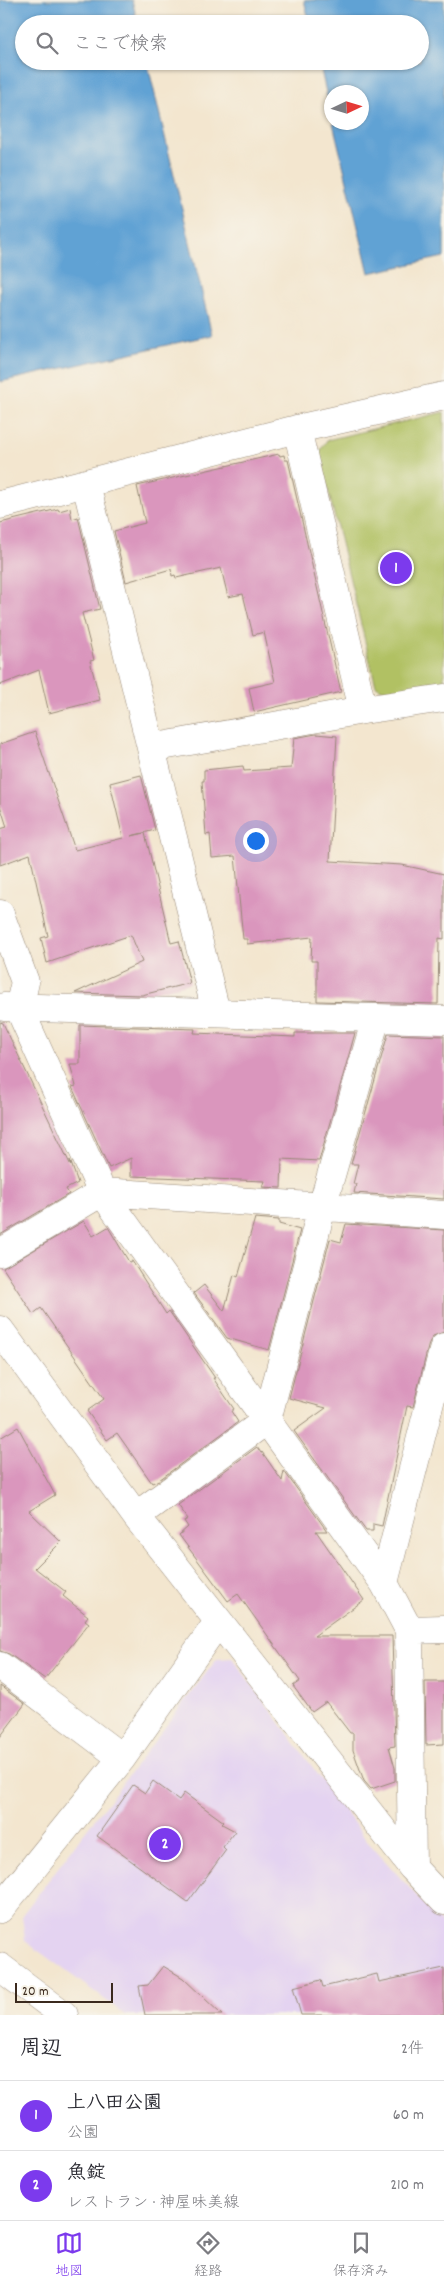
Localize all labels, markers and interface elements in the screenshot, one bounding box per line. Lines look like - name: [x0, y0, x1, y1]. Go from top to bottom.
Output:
- search box: [15, 15, 429, 70]
- icon: search: [33, 29, 61, 57]
- text: ここで検索: [73, 32, 168, 59]
- north arrow: [324, 85, 369, 130]
- pin: 1: [380, 549, 412, 587]
- your location: [243, 828, 269, 854]
- pin: 2: [149, 1825, 181, 1863]
- scale bar: [15, 1980, 112, 2003]
- text: 20 m: [22, 1982, 49, 2002]
- text: 周辺: [20, 2035, 62, 2065]
- text: 2件: [401, 2038, 424, 2061]
- text: 上八田公園: [67, 2091, 162, 2118]
- text: 1: [34, 2104, 38, 2127]
- text: 60 m: [393, 2104, 424, 2127]
- text: 公園: [67, 2122, 99, 2145]
- text: 魚錠: [67, 2161, 105, 2188]
- text: 2: [33, 2174, 40, 2197]
- text: 210 m: [390, 2174, 424, 2197]
- text: レストラン · 神屋味美線: [67, 2192, 239, 2215]
- tab: 地図: [55, 2229, 83, 2282]
- tab: 経路: [194, 2229, 222, 2282]
- tab: 保存済み: [333, 2229, 389, 2282]

